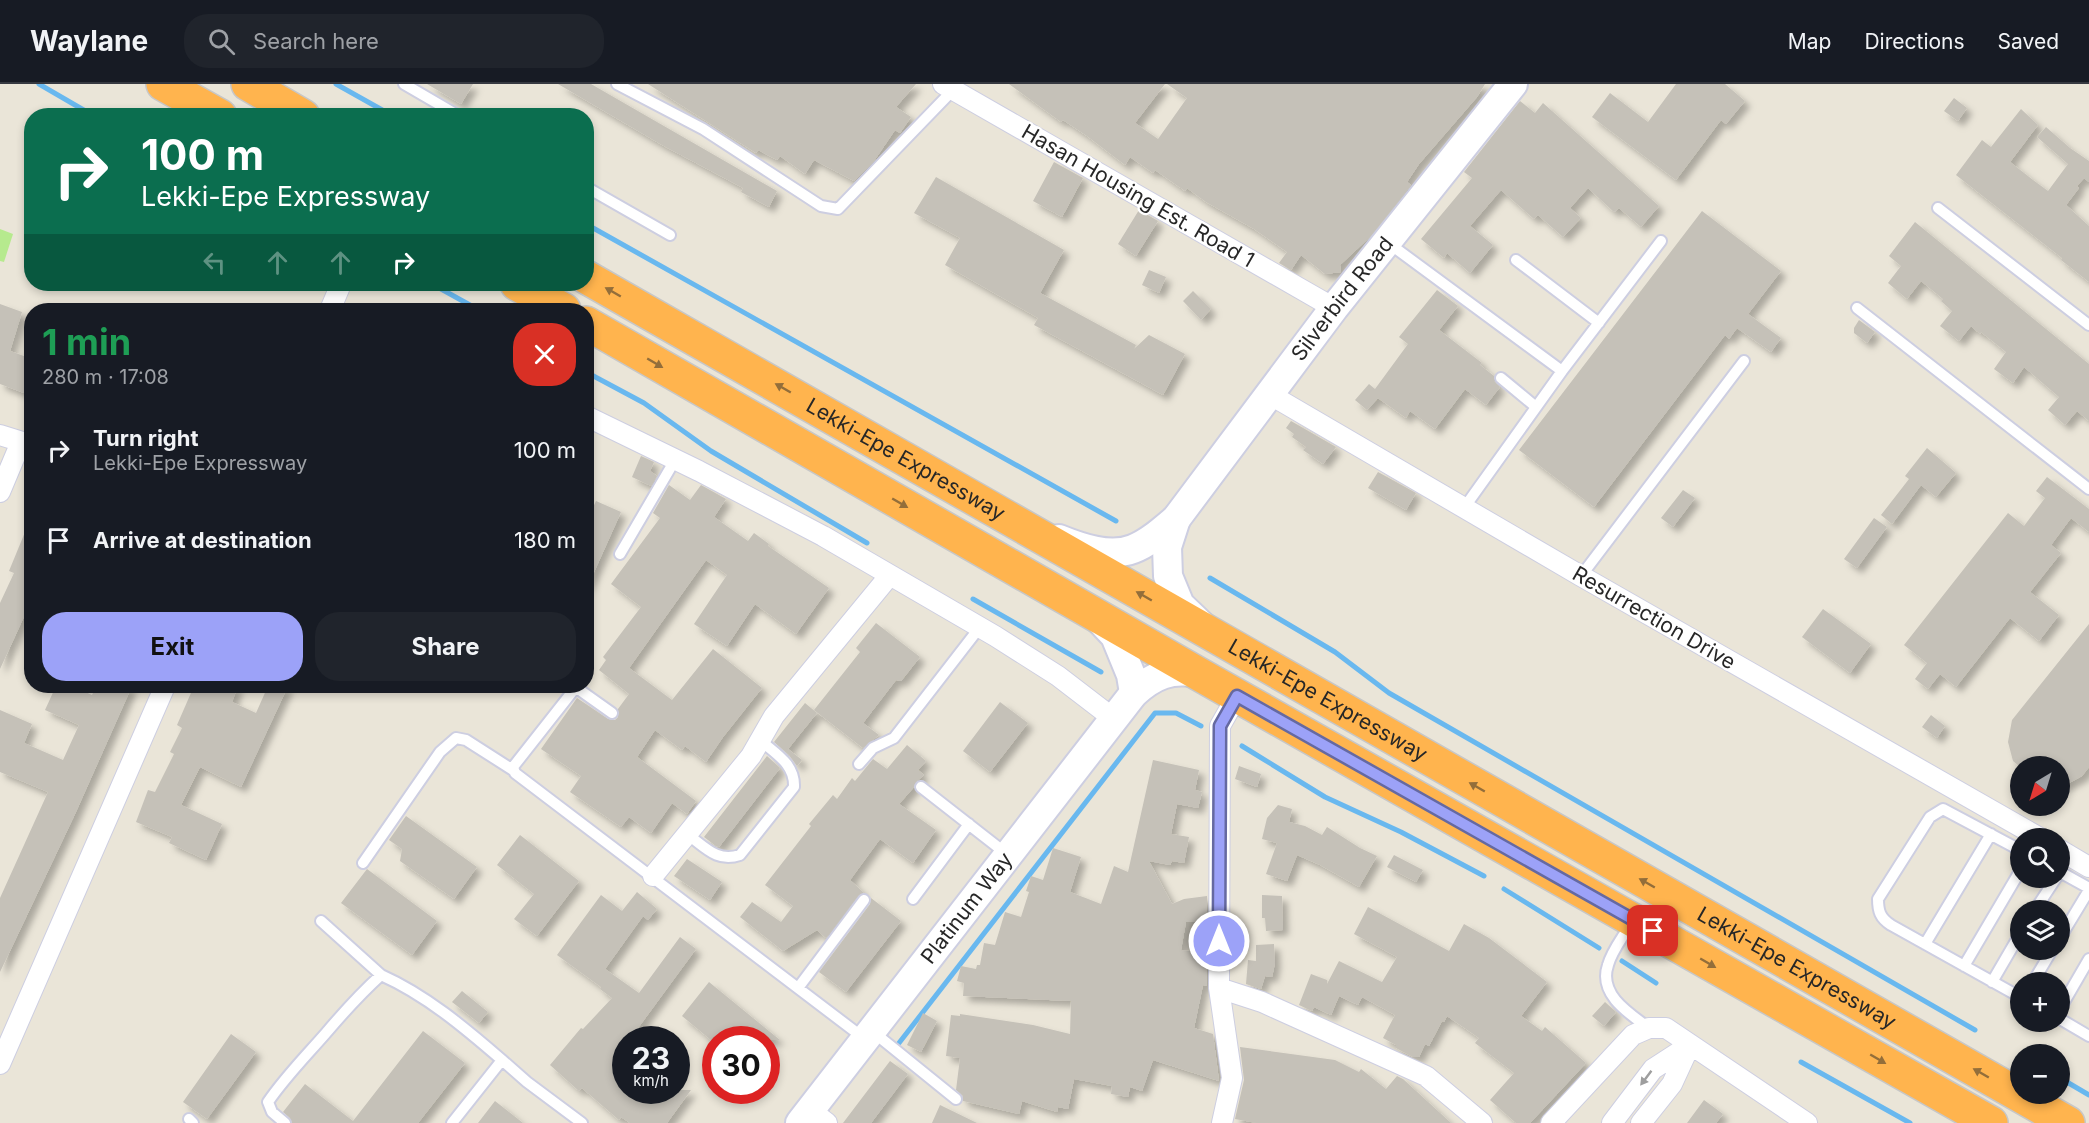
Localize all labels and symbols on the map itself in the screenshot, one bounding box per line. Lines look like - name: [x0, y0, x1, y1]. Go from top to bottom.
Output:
- street label: Hasan Housing Est. Road 1: [1018, 119, 1259, 272]
- street label: Silverbird Road: [1286, 231, 1398, 366]
- one-way arrow: [604, 287, 621, 297]
- one-way arrow: [647, 358, 664, 368]
- one-way arrow: [775, 383, 791, 394]
- street label: Lekki-Epe Expressway: [802, 392, 1010, 526]
- one-way arrow: [892, 497, 908, 508]
- street label: Resurrection Drive: [1568, 561, 1740, 674]
- one-way arrow: [1135, 591, 1152, 601]
- street label: Lekki-Epe Expressway: [1224, 633, 1432, 767]
- north arrow: [2010, 756, 2070, 816]
- one-way arrow: [1469, 782, 1486, 792]
- street label: Platinum Way: [915, 847, 1018, 969]
- one-way arrow: [1638, 878, 1655, 888]
- street label: Lekki-Epe Expressway: [1693, 901, 1901, 1034]
- pin: [1627, 905, 1678, 956]
- position arrow: [1187, 909, 1251, 973]
- one-way arrow: [1700, 957, 1716, 968]
- speed limit sign: 30: [702, 1026, 780, 1104]
- one-way arrow: [1870, 1053, 1886, 1064]
- one-way arrow: [1972, 1068, 1989, 1078]
- one-way arrow: [1640, 1070, 1652, 1086]

